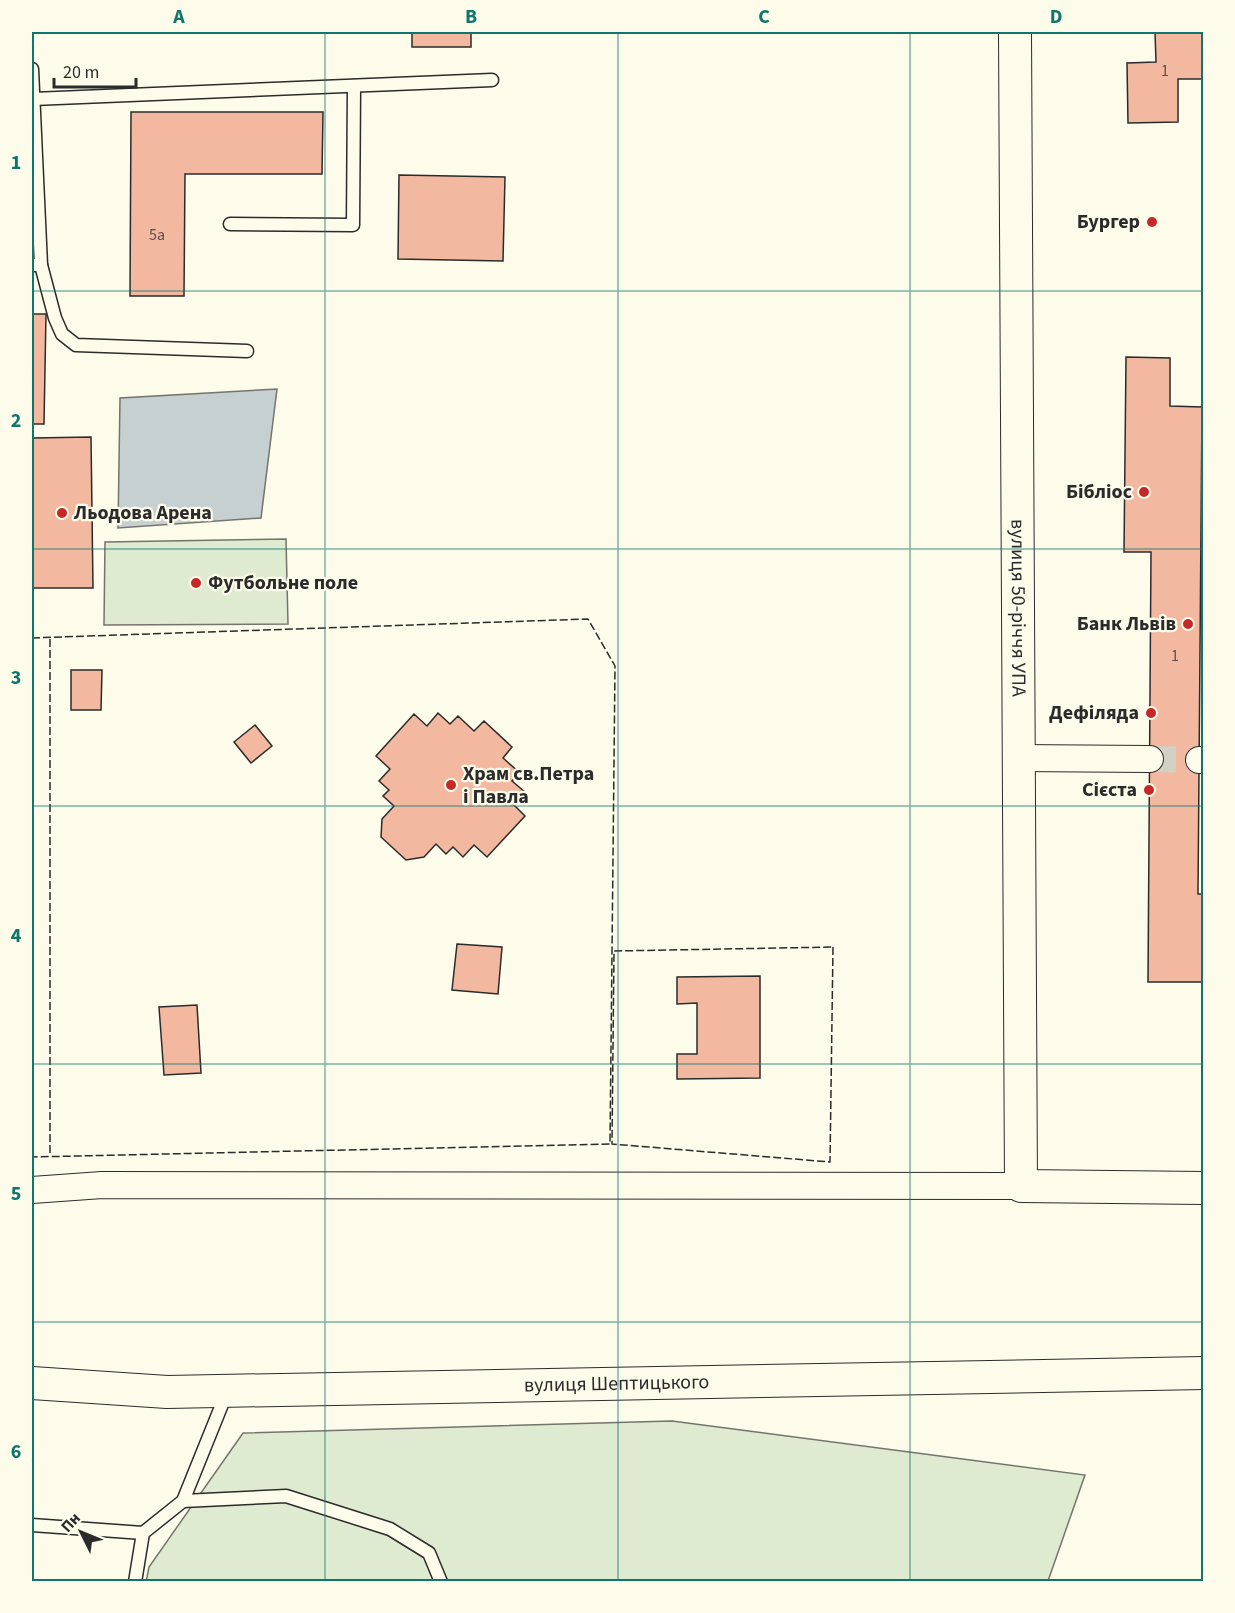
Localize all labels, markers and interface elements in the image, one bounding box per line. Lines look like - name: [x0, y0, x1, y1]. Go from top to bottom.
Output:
- text: A: [172, 3, 185, 31]
- text: B: [465, 3, 477, 31]
- text: C: [758, 3, 770, 31]
- text: D: [1050, 3, 1062, 31]
- scale bar: [54, 51, 136, 89]
- text: 20 m: [63, 60, 99, 85]
- house number: 1: [1161, 60, 1169, 82]
- text: 1: [11, 149, 21, 177]
- place label: Бургер: [1077, 208, 1140, 236]
- marker: Бургер: [1145, 215, 1159, 229]
- house number: 5а: [149, 224, 165, 246]
- text: 2: [11, 407, 21, 435]
- place label: Бібліос: [1066, 478, 1132, 506]
- marker: Бібліос: [1137, 485, 1151, 499]
- place label: Льодова Арена: [73, 499, 212, 527]
- marker: Льодова Арена: [55, 506, 69, 520]
- street label: вулиця 50-річчя УПА: [1004, 519, 1032, 697]
- place label: Футбольне поле: [208, 569, 358, 597]
- marker: Футбольне поле: [189, 576, 203, 590]
- place label: Банк Львів: [1077, 610, 1176, 638]
- marker: Банк Львів: [1181, 617, 1195, 631]
- house number: 1: [1171, 645, 1179, 667]
- text: 3: [11, 664, 21, 692]
- place label: Дефіляда: [1049, 699, 1139, 727]
- marker: Дефіляда: [1144, 706, 1158, 720]
- place label: Храм св.Петра і Павла: [463, 760, 594, 811]
- place label: Сієста: [1082, 776, 1137, 804]
- marker: Храм св.Петра і Павла: [444, 778, 458, 792]
- marker: Сієста: [1142, 783, 1156, 797]
- text: 4: [11, 922, 22, 950]
- text: 5: [11, 1180, 21, 1208]
- street label: вулиця Шептицького: [524, 1368, 710, 1399]
- text: 6: [11, 1438, 21, 1466]
- north arrow: [51, 1502, 111, 1562]
- text: Пн: [56, 1508, 86, 1537]

